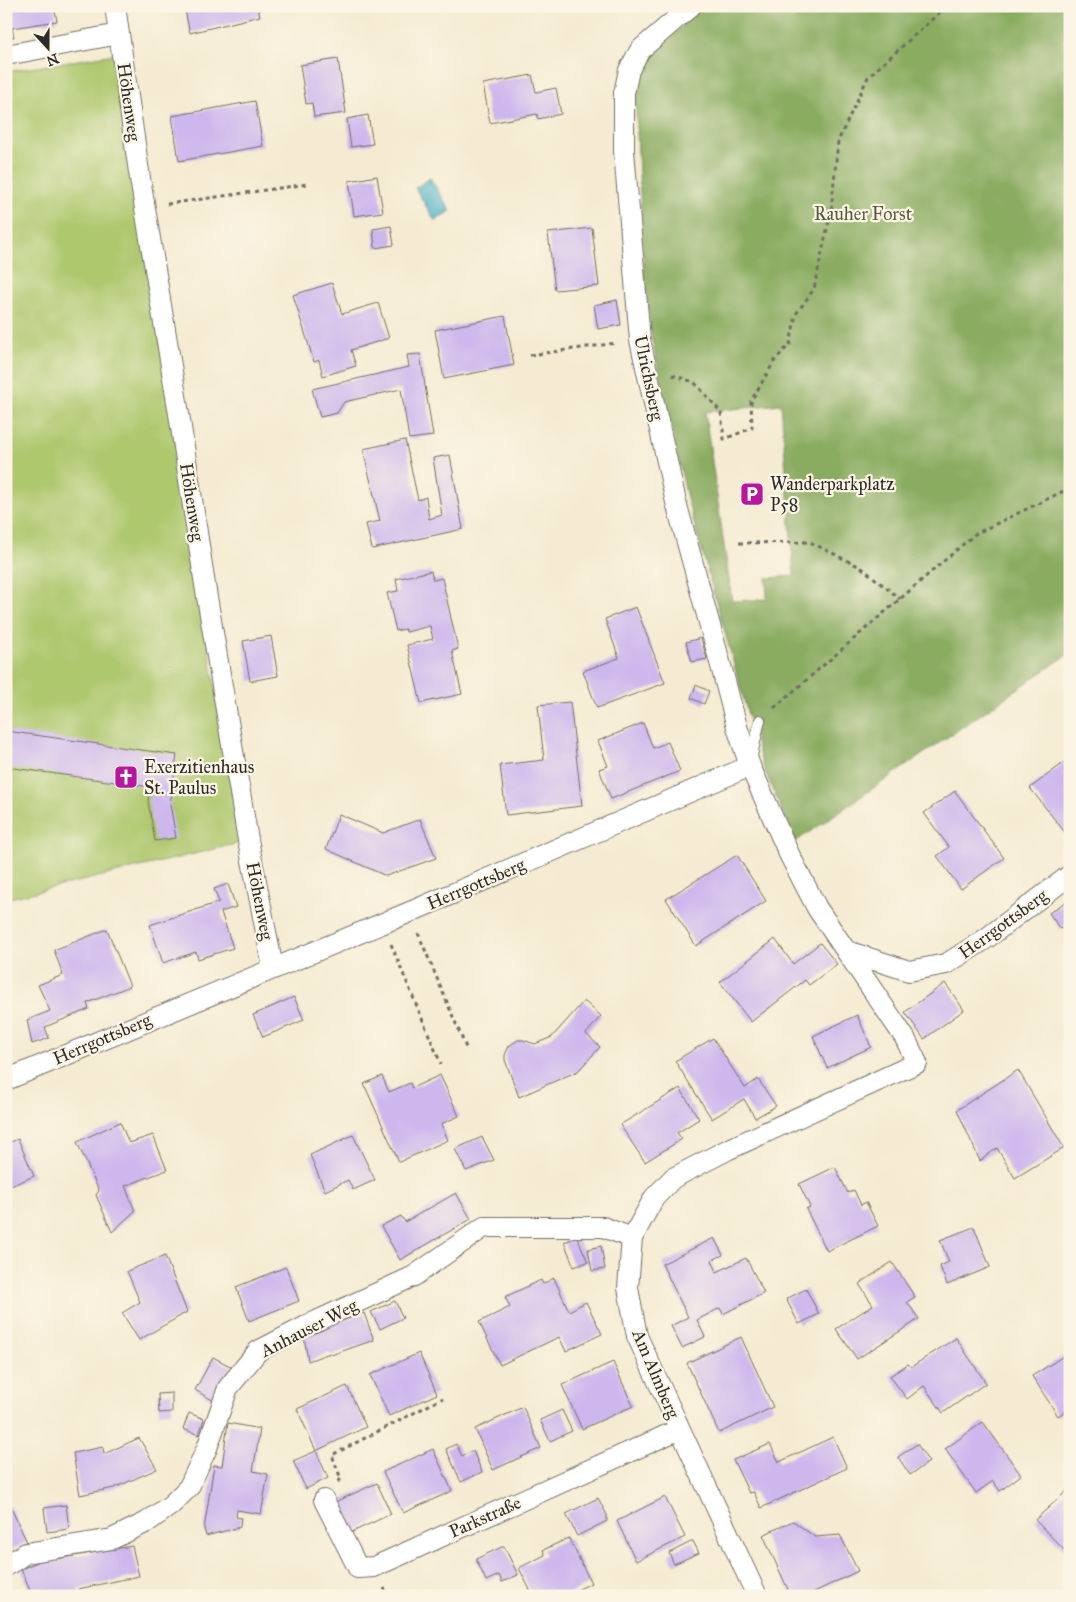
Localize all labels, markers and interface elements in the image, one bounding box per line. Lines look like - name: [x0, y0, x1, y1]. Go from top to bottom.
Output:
- north arrow: [22, 22, 72, 72]
- text: N: [44, 50, 61, 70]
- street label: Höhenweg: [112, 61, 145, 143]
- park label: Rauher Forst: [814, 203, 913, 225]
- street label: Ulrichsberg: [628, 334, 669, 423]
- street label: Höhenweg: [174, 461, 209, 543]
- place label: Wanderparkplatz P58: [770, 473, 895, 516]
- parking icon: Wanderparkplatz P58: [739, 481, 765, 507]
- place label: Exerzitienhaus St. Paulus: [144, 756, 254, 799]
- church icon: Exerzitienhaus St. Paulus: [113, 764, 139, 790]
- street label: Herrgottsberg: [424, 853, 529, 915]
- street label: Höhenweg: [241, 860, 278, 943]
- street label: Herrgottsberg: [954, 884, 1053, 964]
- street label: Herrgottsberg: [50, 1008, 155, 1070]
- street label: Anhauser Weg: [256, 1294, 362, 1363]
- street label: Am Almberg: [626, 1325, 685, 1423]
- street label: Parkstraße: [446, 1491, 524, 1543]

